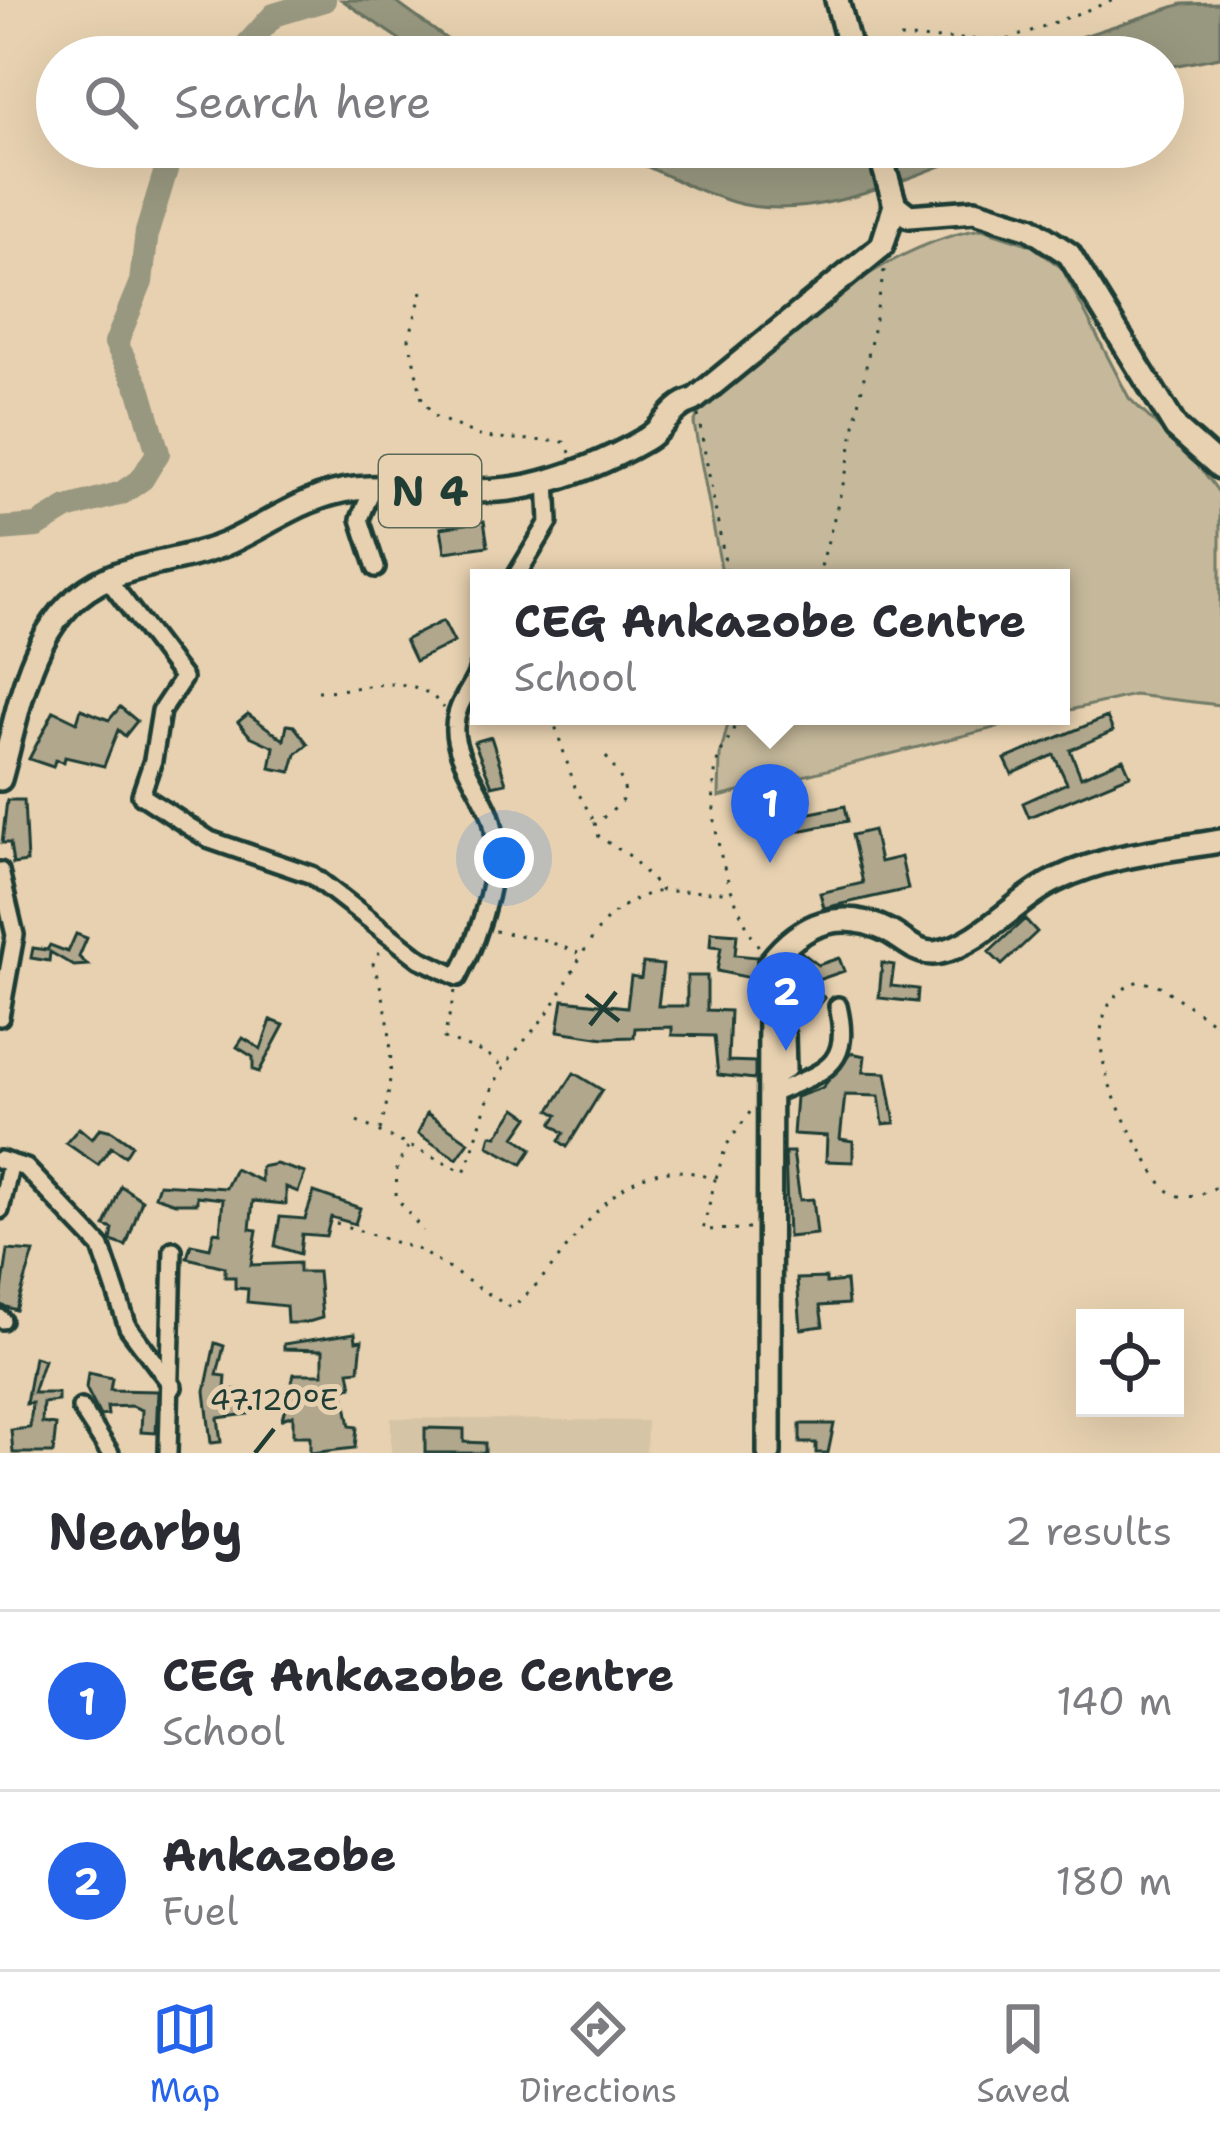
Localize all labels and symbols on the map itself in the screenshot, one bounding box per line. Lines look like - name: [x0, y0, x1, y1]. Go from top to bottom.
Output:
- road number: N 4: [379, 455, 481, 527]
- pin: 1: [731, 764, 809, 863]
- your location: [474, 828, 534, 888]
- pin: 2: [747, 952, 825, 1051]
- text: 47.120°E: [209, 1379, 339, 1420]

